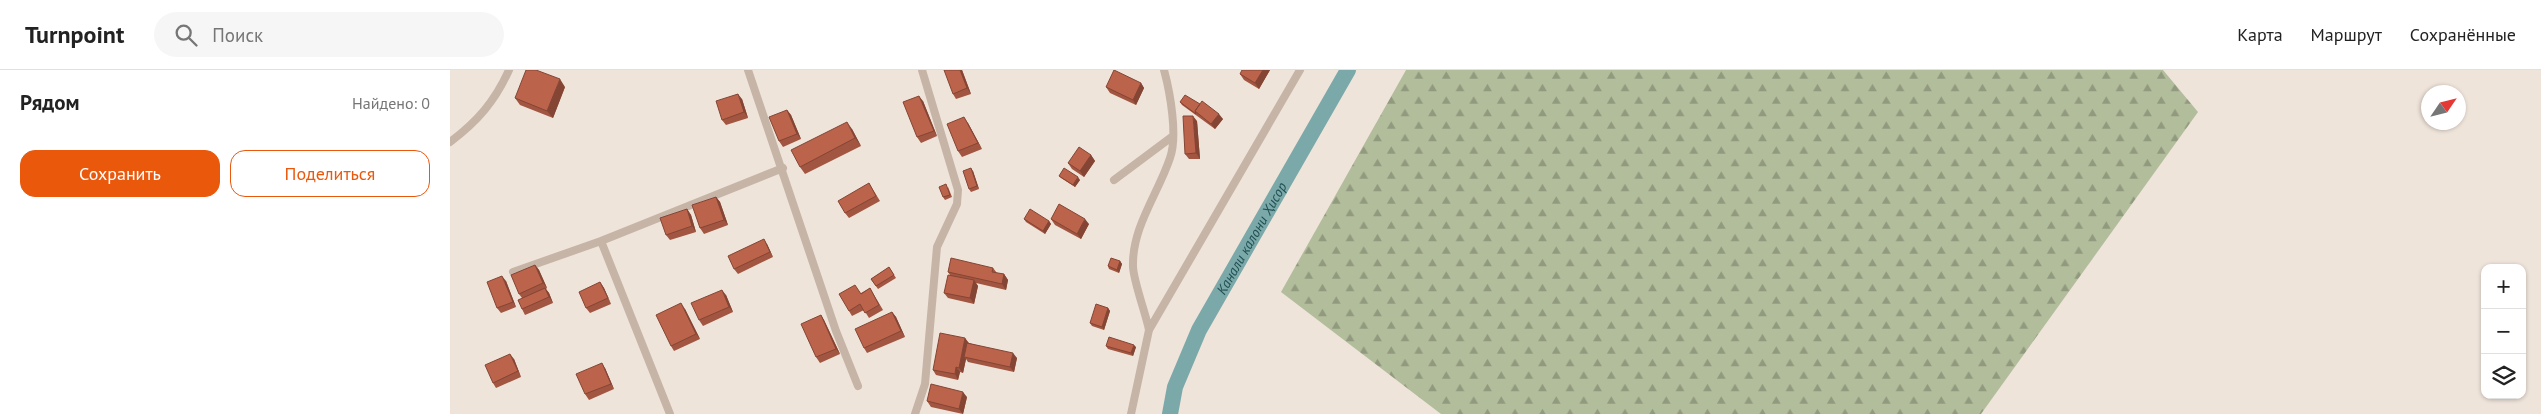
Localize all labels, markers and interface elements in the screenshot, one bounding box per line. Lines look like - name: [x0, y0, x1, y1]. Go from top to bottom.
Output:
- search box: [154, 12, 504, 57]
- text: Turnpoint: [25, 19, 124, 50]
- icon: search: [172, 21, 200, 49]
- text: Поиск: [212, 23, 263, 47]
- text: Карта: [2237, 23, 2283, 46]
- text: Маршрут: [2311, 23, 2382, 46]
- text: Сохранённые: [2410, 23, 2516, 46]
- north arrow: [2421, 85, 2466, 130]
- text: Рядом: [20, 89, 79, 116]
- text: Найдено: 0: [352, 93, 430, 113]
- button: Сохранить: [20, 150, 220, 197]
- button: Поделиться: [230, 150, 430, 197]
- water label: Канали калони Ҳисор: [1212, 179, 1291, 298]
- map controls: [2481, 264, 2526, 399]
- button: +: [2481, 264, 2526, 309]
- button: −: [2481, 309, 2526, 354]
- button: layers: [2481, 354, 2526, 399]

